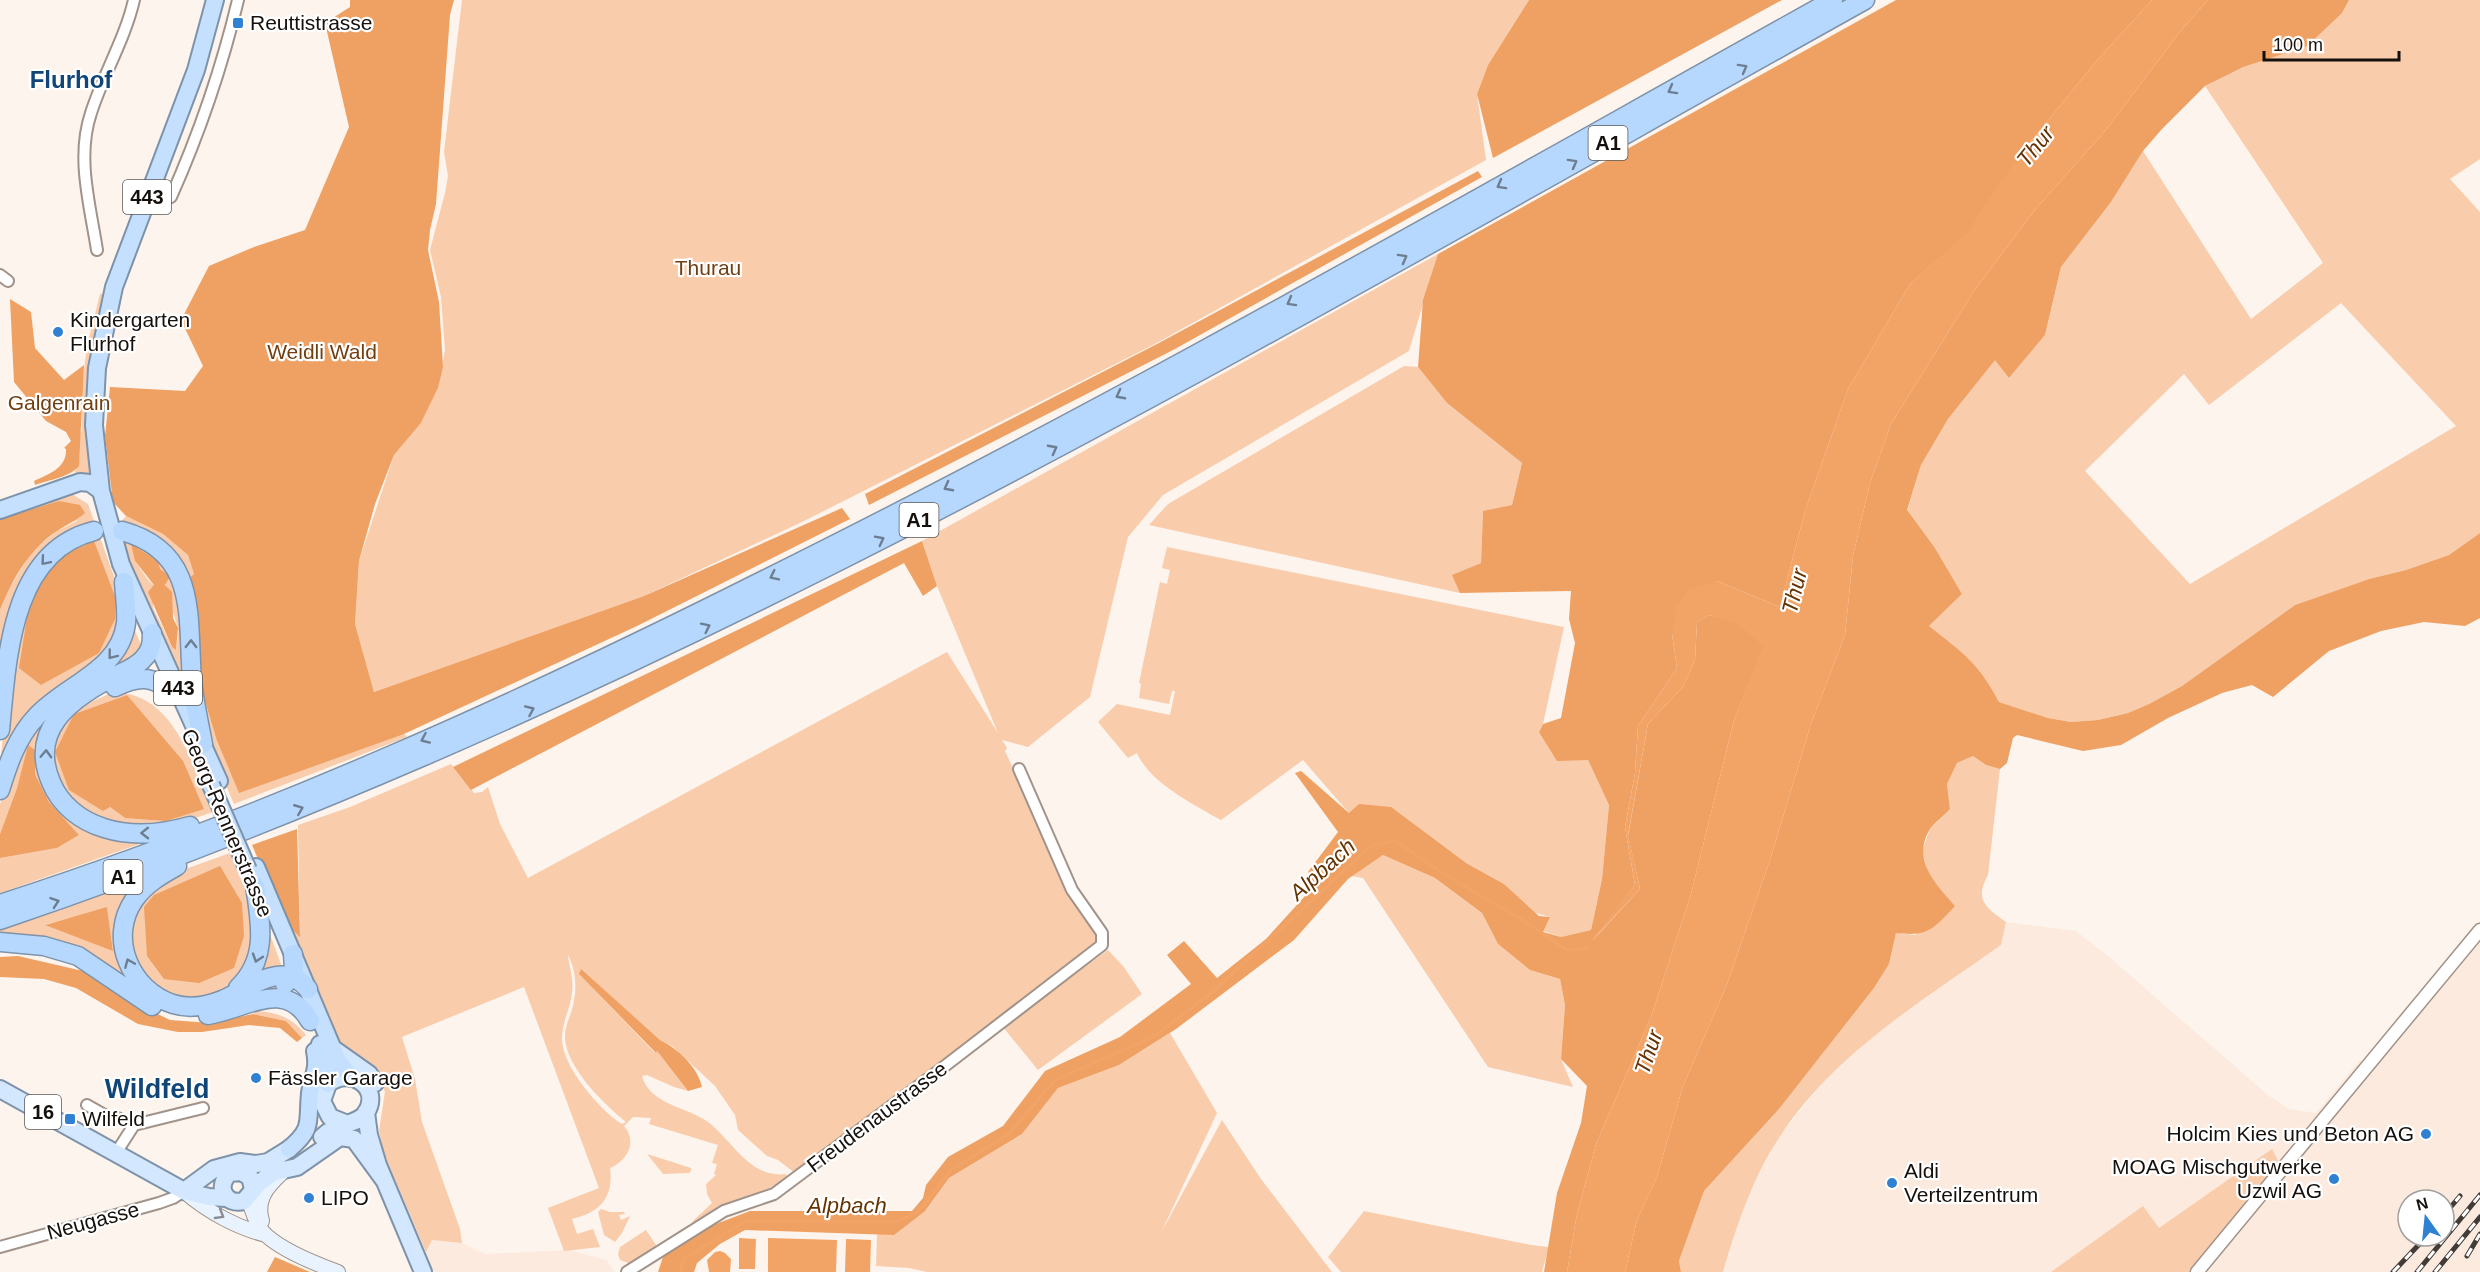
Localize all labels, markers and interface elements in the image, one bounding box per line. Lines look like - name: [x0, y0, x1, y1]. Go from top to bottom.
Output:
- place label: Reuttistrasse: [250, 11, 373, 34]
- marker: Reuttistrasse: [231, 16, 245, 30]
- scale bar: [2264, 24, 2399, 62]
- text: 100 m: [2273, 35, 2323, 55]
- one-way arrow: [1737, 64, 1747, 75]
- district label: Flurhof: [30, 66, 113, 93]
- one-way arrow: [1667, 83, 1678, 94]
- water label: Thur: [2011, 120, 2060, 172]
- road number: A1: [1588, 126, 1628, 160]
- one-way arrow: [1567, 159, 1577, 170]
- one-way arrow: [1497, 178, 1507, 189]
- road number: 443: [123, 180, 171, 214]
- one-way arrow: [1396, 254, 1407, 265]
- park label: Thurau: [675, 256, 741, 279]
- one-way arrow: [1287, 295, 1297, 306]
- place label: Kindergarten Flurhof: [70, 308, 190, 355]
- marker: Kindergarten Flurhof: [51, 325, 65, 339]
- park label: Weidli Wald: [267, 340, 377, 363]
- one-way arrow: [1116, 388, 1126, 399]
- park label: Galgenrain: [8, 391, 110, 414]
- one-way arrow: [1047, 445, 1057, 456]
- one-way arrow: [943, 480, 954, 491]
- road number: A1: [900, 503, 938, 537]
- one-way arrow: [874, 535, 885, 547]
- one-way arrow: [42, 554, 53, 565]
- water label: Thur: [1777, 565, 1812, 616]
- one-way arrow: [769, 568, 780, 580]
- one-way arrow: [700, 623, 710, 634]
- one-way arrow: [185, 640, 197, 649]
- one-way arrow: [108, 648, 119, 659]
- road number: 443: [154, 671, 202, 705]
- one-way arrow: [523, 705, 534, 717]
- street label: Georg-Rennerstrasse: [177, 725, 277, 920]
- one-way arrow: [421, 732, 432, 744]
- one-way arrow: [40, 749, 52, 758]
- one-way arrow: [293, 804, 304, 816]
- one-way arrow: [141, 827, 150, 839]
- water label: Alpbach: [1283, 833, 1360, 907]
- road number: A1: [104, 860, 142, 894]
- one-way arrow: [49, 896, 60, 909]
- one-way arrow: [252, 952, 264, 963]
- one-way arrow: [124, 959, 136, 970]
- water label: Thur: [1629, 1025, 1668, 1078]
- street label: Freudenaustrasse: [802, 1056, 951, 1177]
- place label: Fässler Garage: [268, 1066, 413, 1089]
- marker: Fässler Garage: [249, 1071, 263, 1085]
- district label: Wildfeld: [105, 1074, 209, 1104]
- road number: 16: [25, 1095, 61, 1129]
- place label: Wilfeld: [82, 1107, 145, 1130]
- marker: Wilfeld: [63, 1112, 77, 1126]
- place label: Holcim Kies und Beton AG: [2167, 1122, 2414, 1145]
- marker: Holcim Kies und Beton AG: [2419, 1127, 2433, 1141]
- place label: MOAG Mischgutwerke Uzwil AG: [2112, 1155, 2322, 1202]
- place label: Aldi Verteilzentrum: [1904, 1159, 2038, 1206]
- marker: MOAG Mischgutwerke Uzwil AG: [2327, 1172, 2341, 1186]
- marker: Aldi Verteilzentrum: [1885, 1176, 1899, 1190]
- place label: LIPO: [321, 1186, 369, 1209]
- north arrow: [2396, 1188, 2456, 1248]
- marker: LIPO: [302, 1191, 316, 1205]
- water label: Alpbach: [805, 1193, 887, 1218]
- text: N: [2414, 1194, 2430, 1214]
- street label: Neugasse: [44, 1197, 142, 1244]
- one-way arrow: [214, 1208, 224, 1219]

